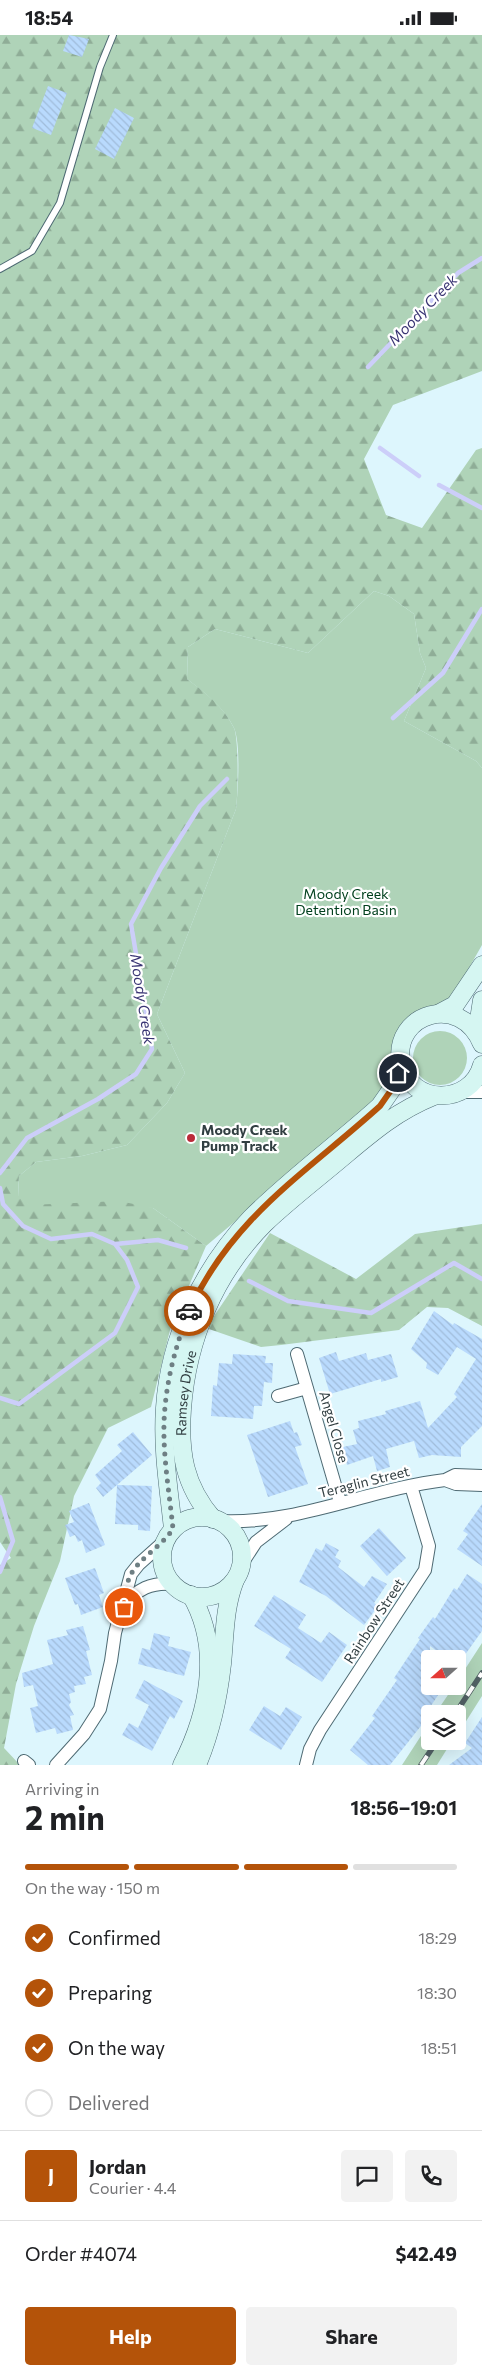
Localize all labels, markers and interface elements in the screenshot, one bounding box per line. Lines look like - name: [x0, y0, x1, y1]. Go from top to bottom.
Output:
- text: 18:54: [25, 6, 73, 29]
- water label: Moody Creek: [384, 270, 461, 348]
- park label: Moody Creek Detention Basin: [295, 885, 397, 918]
- water label: Moody Creek: [127, 952, 159, 1046]
- pin: [377, 1052, 419, 1094]
- icon: home: [384, 1059, 412, 1087]
- place label: Moody Creek Pump Track: [201, 1121, 288, 1154]
- marker: Moody Creek Pump Track: [185, 1132, 197, 1144]
- courier: [164, 1286, 214, 1336]
- icon: car: [175, 1297, 203, 1325]
- street label: Ramsey Drive: [172, 1348, 200, 1436]
- street label: Angel Close: [316, 1389, 353, 1465]
- street label: Teraglin Street: [317, 1462, 411, 1501]
- street label: Rainbow Street: [340, 1575, 408, 1667]
- pin: [103, 1586, 145, 1628]
- icon: bag: [110, 1593, 138, 1621]
- north arrow: [421, 1650, 466, 1695]
- map controls: [421, 1650, 466, 1750]
- button: layers: [421, 1705, 466, 1750]
- text: Arriving in: [25, 1779, 99, 1798]
- text: 18:56–19:01: [351, 1796, 457, 1819]
- text: 2 min: [25, 1797, 105, 1837]
- text: On the way · 150 m: [25, 1878, 160, 1897]
- icon: check: [25, 1924, 53, 1952]
- text: Confirmed: [68, 1926, 161, 1949]
- text: 18:29: [418, 1928, 457, 1947]
- icon: check: [25, 1979, 53, 2007]
- text: Preparing: [68, 1981, 152, 2004]
- text: 18:30: [417, 1983, 457, 2002]
- icon: check: [25, 2034, 53, 2062]
- text: On the way: [68, 2036, 165, 2059]
- text: 18:51: [421, 2038, 457, 2057]
- text: Delivered: [68, 2091, 149, 2114]
- button: chat: [341, 2150, 393, 2202]
- button: phone: [405, 2150, 457, 2202]
- text: Jordan: [89, 2155, 146, 2178]
- text: J: [48, 2164, 54, 2187]
- text: Courier · 4.4: [89, 2178, 176, 2197]
- text: Order #4074: [25, 2242, 137, 2265]
- text: $42.49: [395, 2242, 457, 2265]
- button: Help: [25, 2307, 236, 2365]
- button: Share: [246, 2307, 457, 2365]

